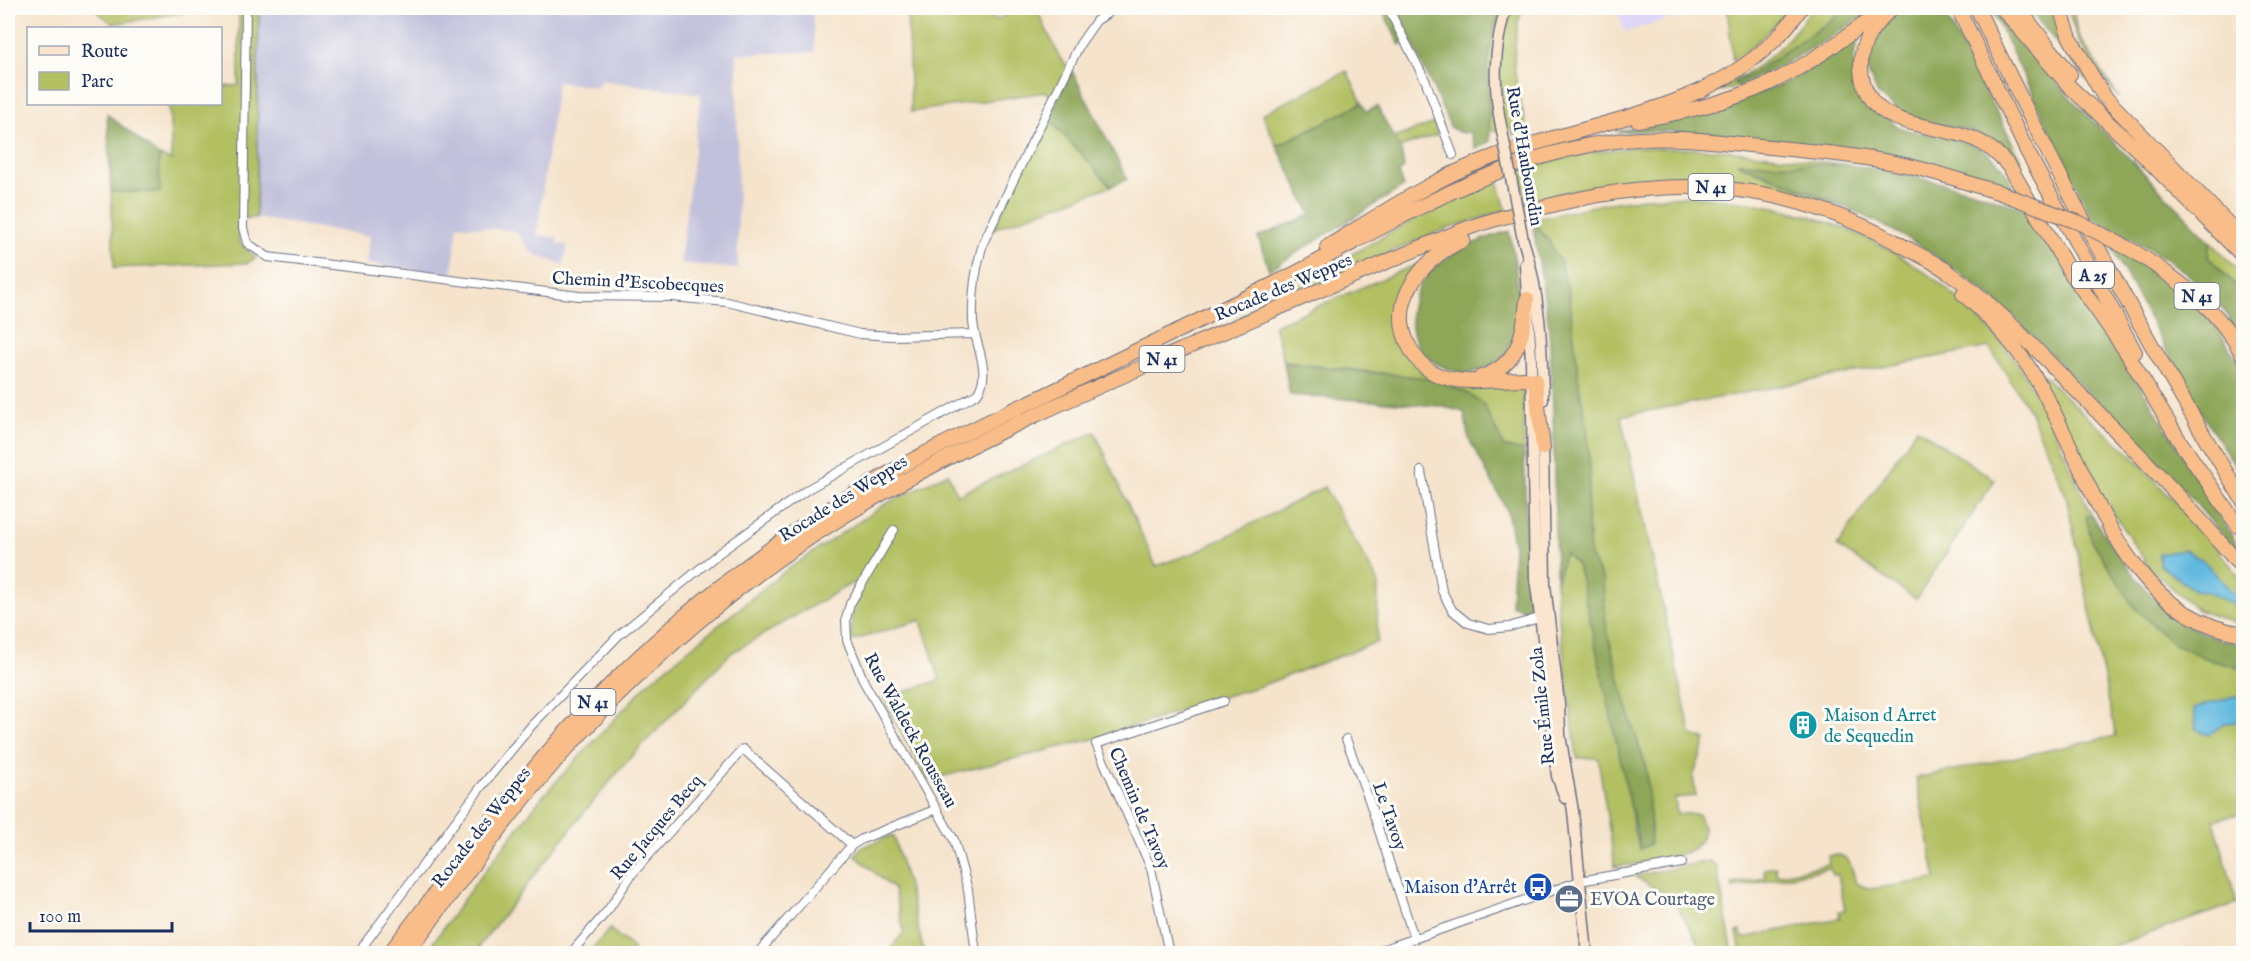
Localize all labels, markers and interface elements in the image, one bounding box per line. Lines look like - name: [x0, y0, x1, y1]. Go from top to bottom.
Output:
- legend: [27, 27, 222, 105]
- text: Route: [81, 41, 128, 64]
- text: Parc: [81, 71, 114, 94]
- street label: Rue d'Haubourdin: [1500, 85, 1547, 228]
- road number: N 41: [1688, 174, 1734, 200]
- street label: Rocade des Weppes: [1211, 249, 1356, 328]
- road number: A 25: [2072, 262, 2114, 288]
- street label: Chemin d'Escobecques: [551, 268, 724, 299]
- road number: N 41: [2174, 283, 2220, 309]
- road number: N 41: [1140, 346, 1184, 372]
- street label: Rocade des Weppes: [775, 450, 912, 548]
- street label: Rue Émile Zola: [1524, 646, 1561, 766]
- street label: Rue Waldeck Rousseau: [858, 649, 962, 812]
- road number: N 41: [570, 689, 616, 715]
- place label: Maison d Arret de Sequedin: [1824, 705, 1936, 749]
- building icon: Maison d Arret de Sequedin: [1787, 709, 1819, 741]
- street label: Chemin de Tavoy: [1103, 744, 1175, 873]
- street label: Rocade des Weppes: [428, 763, 537, 893]
- street label: Rue Jacques Becq: [606, 770, 709, 886]
- street label: Le Tavoy: [1366, 779, 1411, 854]
- bus stop icon: Maison d'Arrêt: [1522, 871, 1554, 903]
- place label: Maison d'Arrêt: [1404, 877, 1517, 900]
- office icon: EVOA Courtage: [1553, 883, 1585, 915]
- place label: EVOA Courtage: [1590, 889, 1715, 912]
- scale bar: [30, 895, 172, 933]
- text: 100 m: [39, 906, 81, 929]

